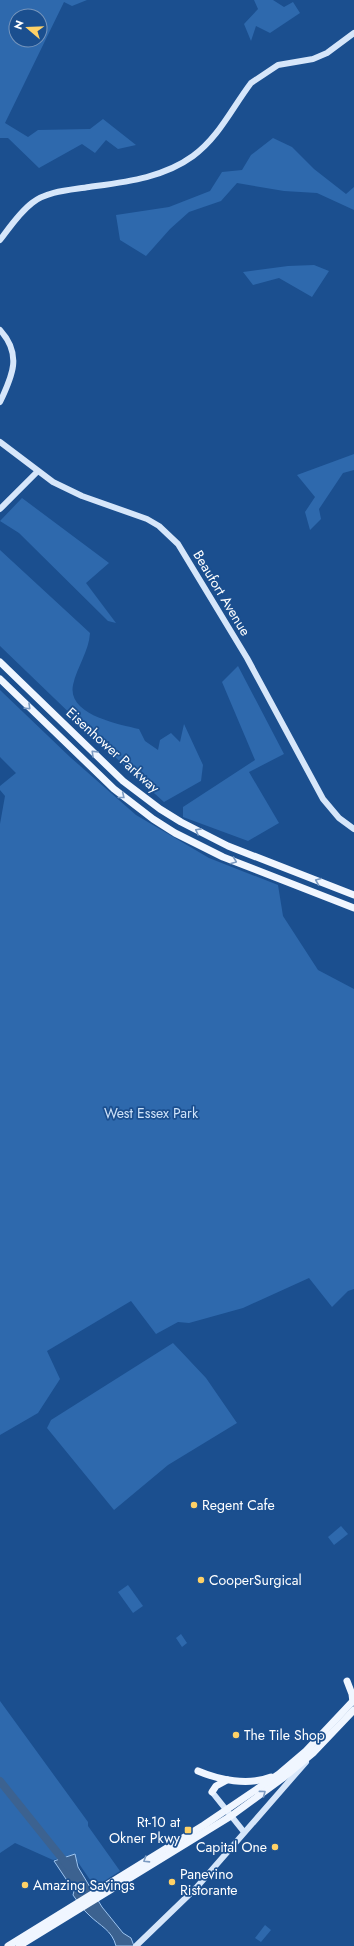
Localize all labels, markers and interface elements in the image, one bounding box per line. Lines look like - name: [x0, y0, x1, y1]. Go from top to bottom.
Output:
- north arrow: [8, 8, 48, 48]
- text: N: [10, 18, 28, 31]
- street label: Beaufort Avenue: [189, 546, 255, 640]
- one-way arrow: [23, 702, 31, 709]
- street label: Eisenhower Parkway: [62, 703, 165, 798]
- one-way arrow: [92, 751, 99, 758]
- one-way arrow: [118, 791, 125, 798]
- one-way arrow: [195, 828, 202, 836]
- one-way arrow: [231, 857, 238, 865]
- one-way arrow: [314, 878, 321, 886]
- park label: West Essex Park: [104, 1103, 199, 1123]
- place label: Regent Cafe: [202, 1495, 275, 1515]
- marker: Regent Cafe: [189, 1500, 199, 1510]
- place label: CooperSurgical: [209, 1570, 302, 1590]
- marker: CooperSurgical: [196, 1575, 206, 1585]
- place label: The Tile Shop: [244, 1725, 325, 1745]
- marker: The Tile Shop: [231, 1730, 241, 1740]
- one-way arrow: [259, 1790, 266, 1798]
- place label: Rt-10 at Okner Pkwy: [109, 1812, 181, 1848]
- marker: Rt-10 at Okner Pkwy: [183, 1825, 193, 1835]
- place label: Capital One: [196, 1837, 267, 1857]
- marker: Capital One: [270, 1842, 280, 1852]
- one-way arrow: [143, 1856, 150, 1863]
- place label: Panevino Ristorante: [180, 1864, 238, 1900]
- place label: Amazing Savings: [33, 1875, 135, 1895]
- marker: Panevino Ristorante: [167, 1877, 177, 1887]
- marker: Amazing Savings: [20, 1880, 30, 1890]

